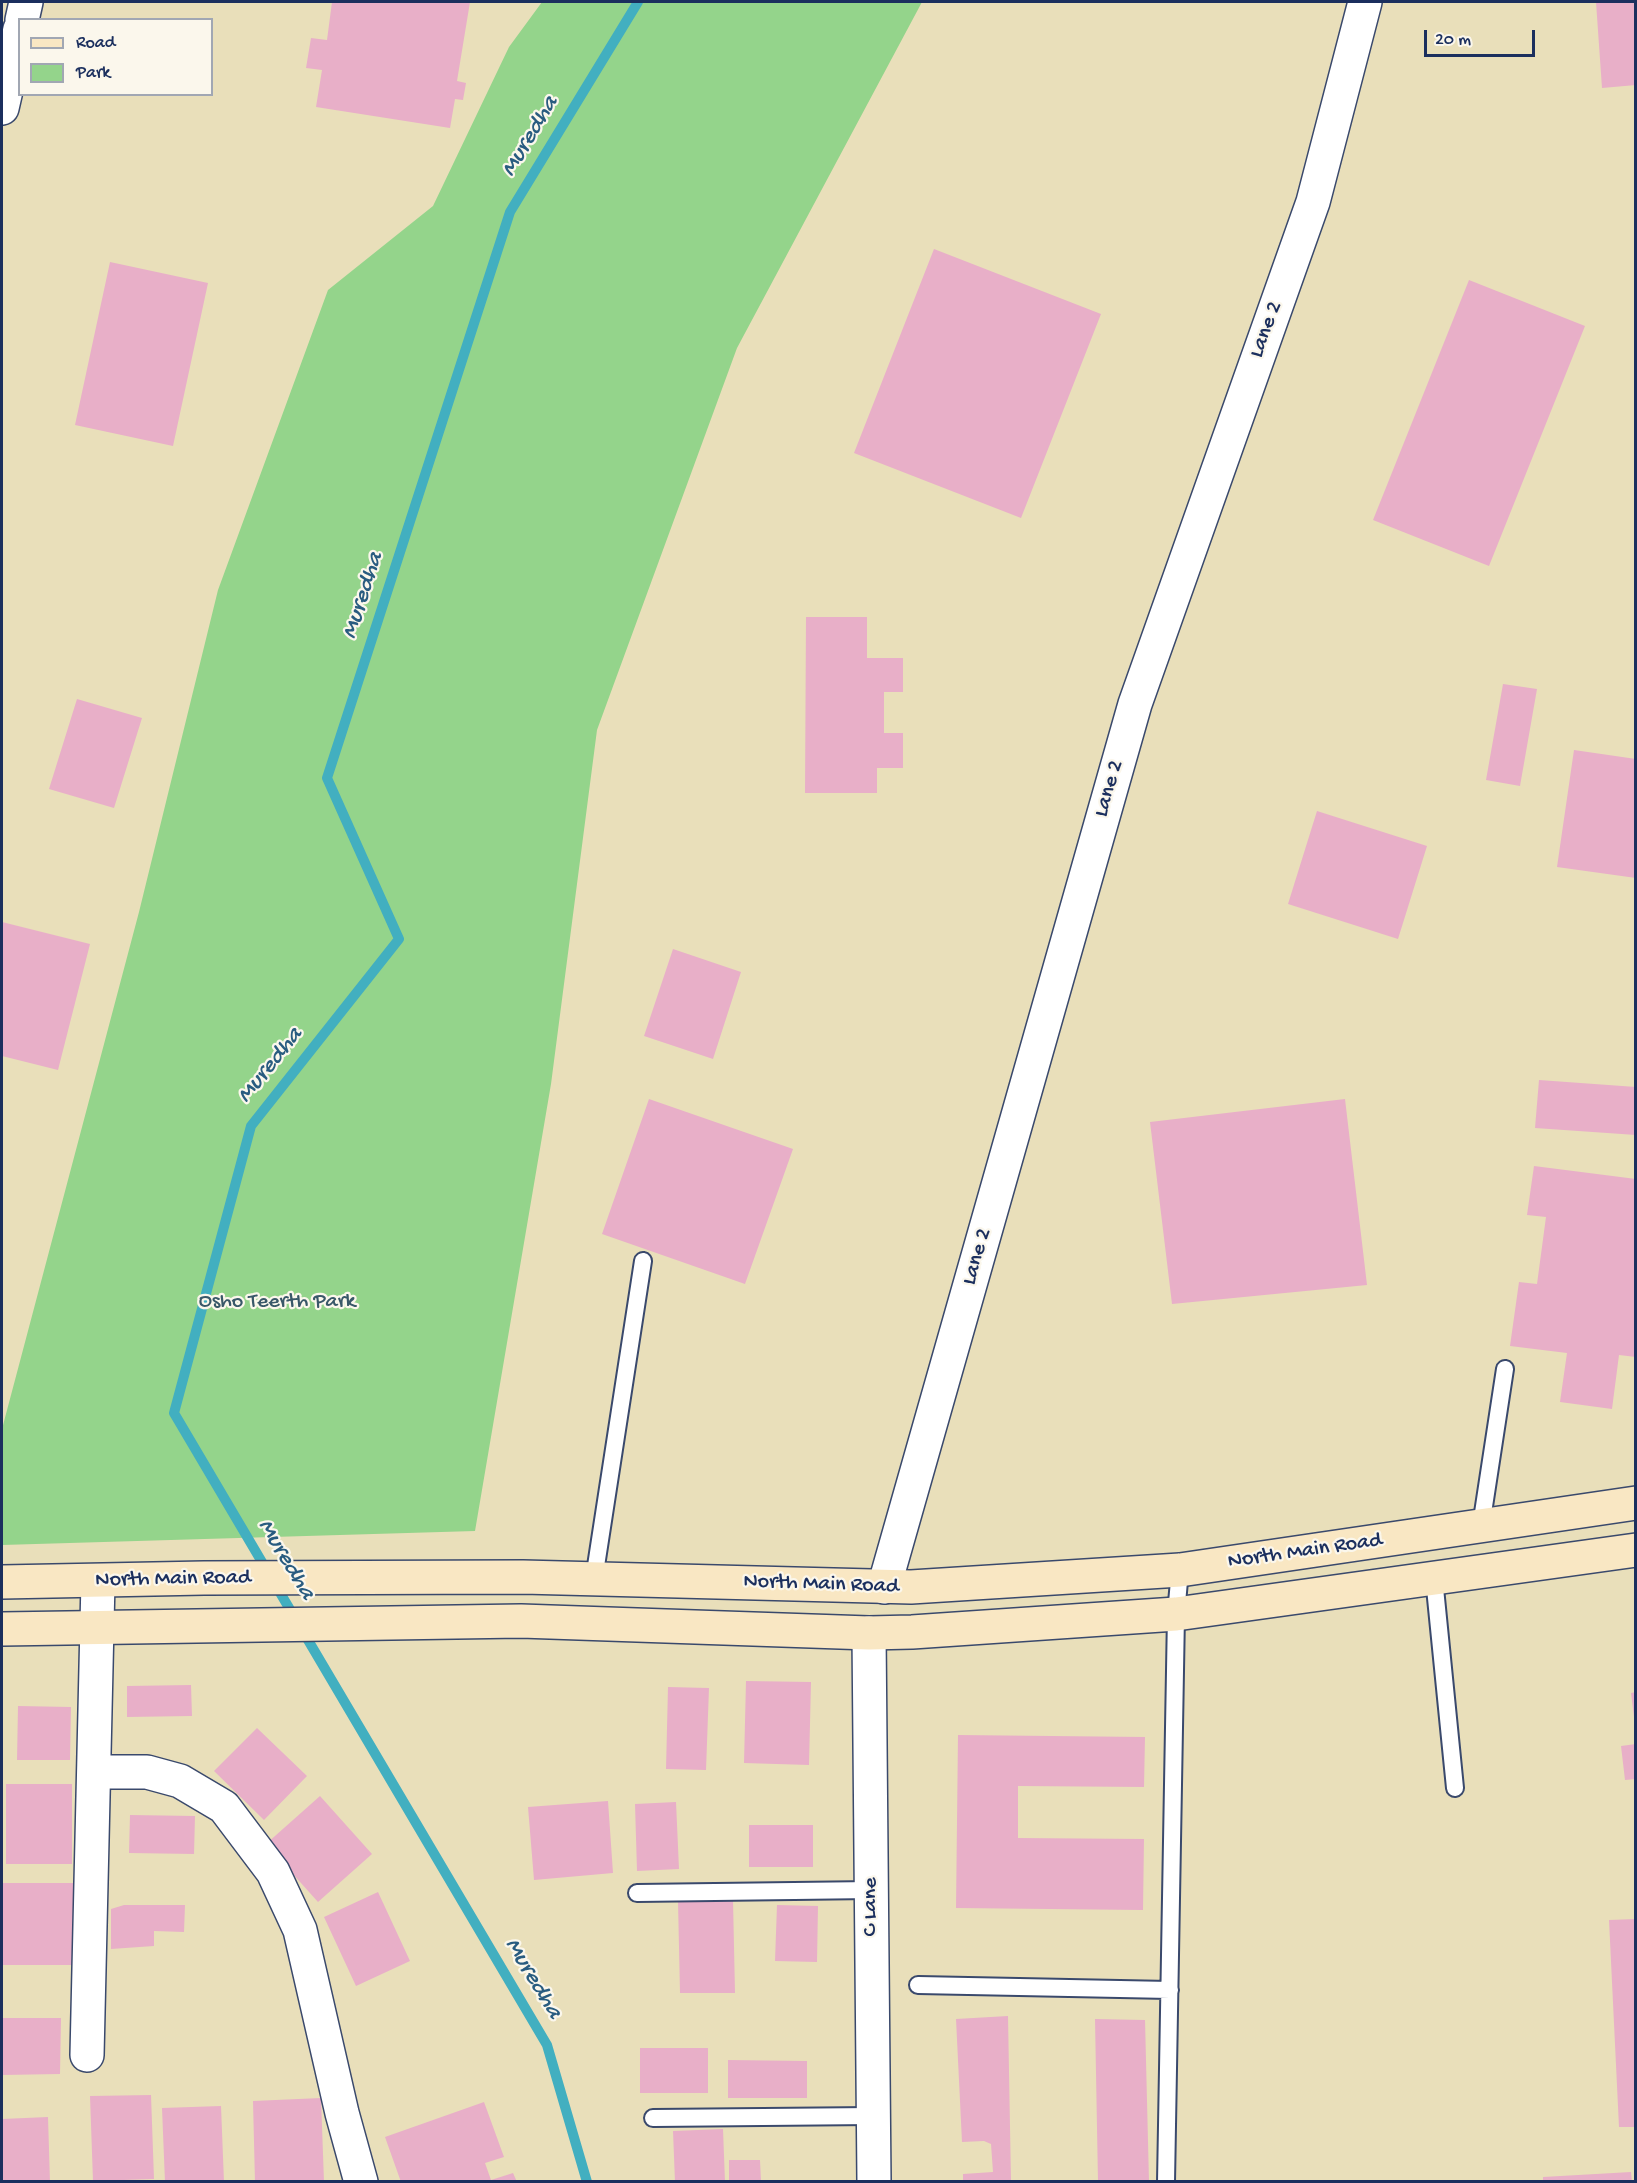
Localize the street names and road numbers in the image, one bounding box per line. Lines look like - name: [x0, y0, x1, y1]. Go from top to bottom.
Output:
- street label: Lane 2: [1245, 298, 1289, 362]
- street label: Lane 2: [1089, 757, 1131, 821]
- street label: Lane 2: [957, 1225, 999, 1289]
- street label: North Main Road: [1226, 1528, 1384, 1576]
- street label: North Main Road: [95, 1565, 251, 1595]
- street label: North Main Road: [743, 1569, 899, 1601]
- street label: C Lane: [859, 1877, 885, 1937]

